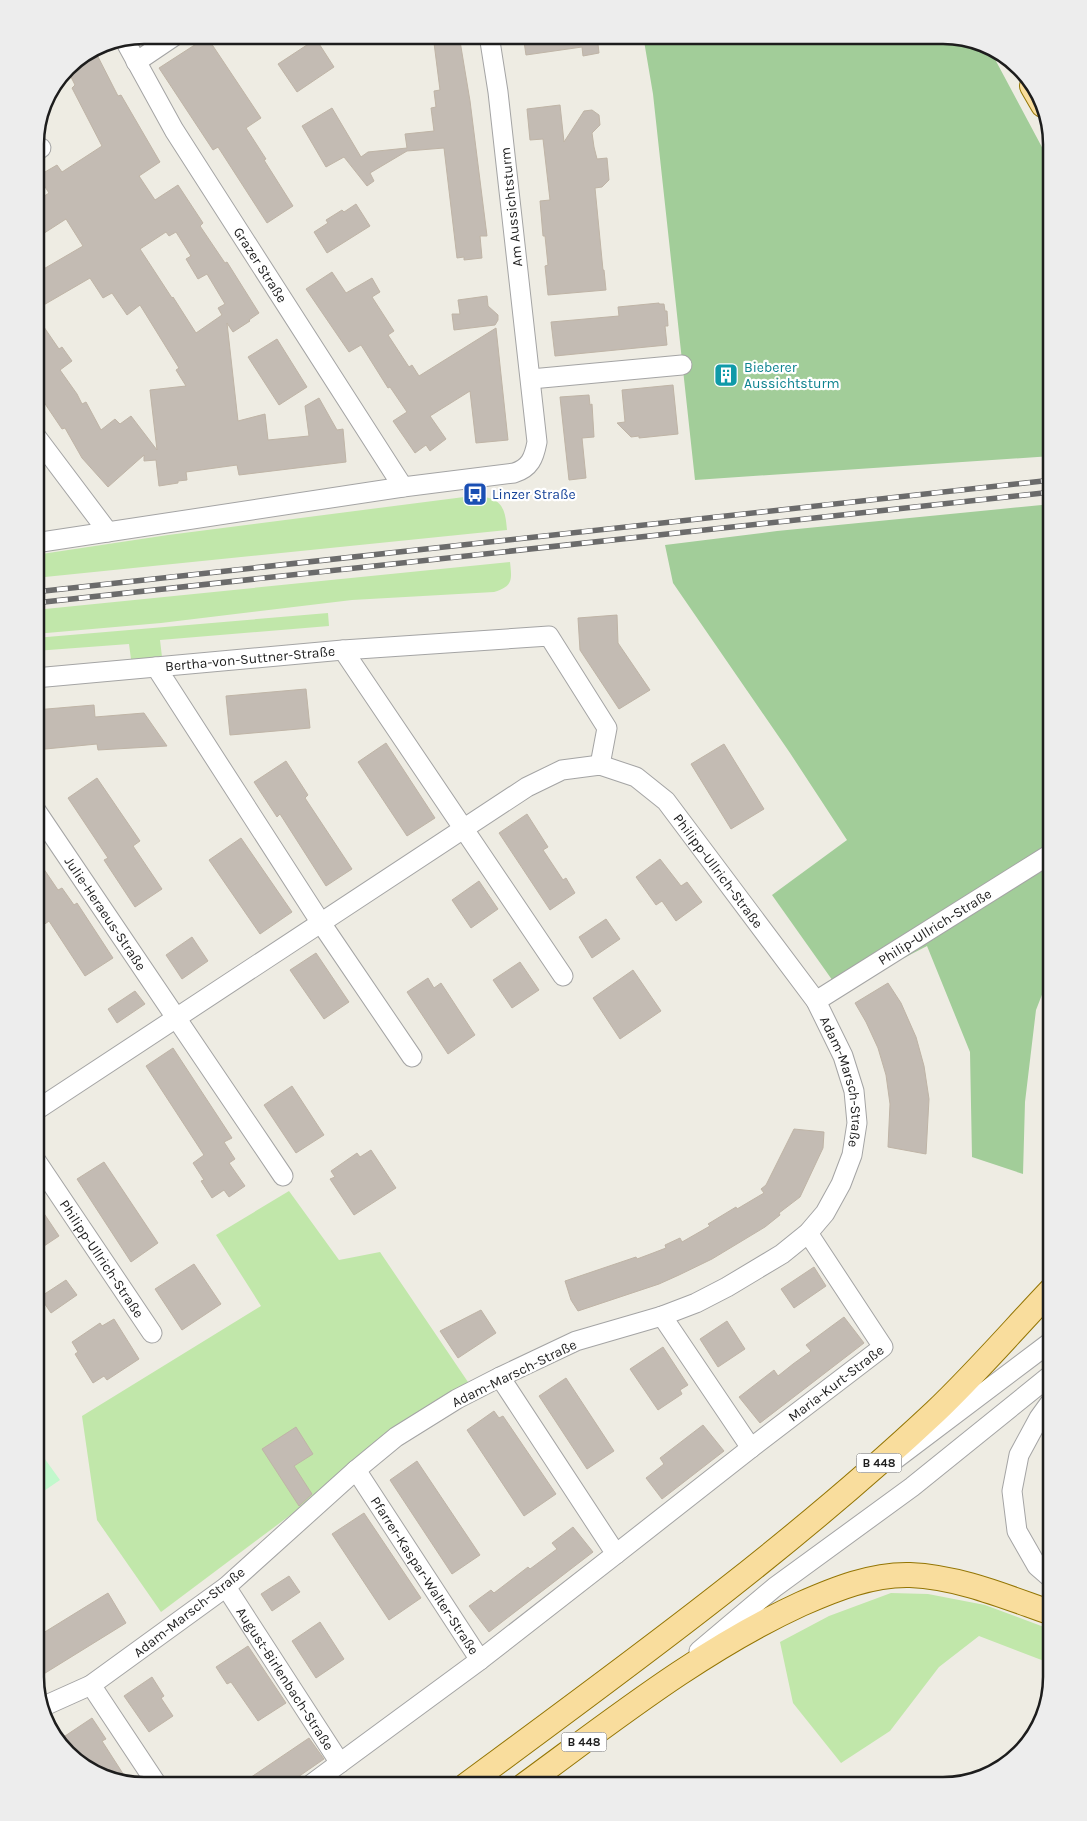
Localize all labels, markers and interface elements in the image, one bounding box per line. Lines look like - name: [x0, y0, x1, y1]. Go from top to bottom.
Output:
- street label: Am Aussichtsturm: [497, 146, 526, 268]
- street label: Grazer Straße: [230, 224, 291, 306]
- place label: Bieberer Aussichtsturm: [744, 359, 840, 392]
- building icon: Bieberer Aussichtsturm: [713, 362, 739, 388]
- bus stop icon: Linzer Straße: [462, 481, 488, 507]
- place label: Linzer Straße: [492, 486, 576, 503]
- street label: Bertha-von-Suttner-Straße: [164, 643, 336, 675]
- street label: Philipp-Ullrich-Straße: [670, 810, 766, 932]
- street label: Julie-Heraeus-Straße: [61, 853, 150, 974]
- street label: Philip-Ullrich-Straße: [875, 885, 995, 969]
- street label: Adam-Marsch-Straße: [816, 1013, 865, 1149]
- street label: Philipp-Ullrich-Straße: [56, 1196, 147, 1321]
- street label: Adam-Marsch-Straße: [449, 1336, 579, 1411]
- street label: Maria-Kurt-Straße: [785, 1342, 887, 1425]
- road number: B 448: [856, 1454, 902, 1472]
- street label: Pfarrer-Kaspar-Walter-Straße: [367, 1494, 482, 1658]
- street label: Adam-Marsch-Straße: [130, 1564, 248, 1661]
- street label: August-Birlenbach-Straße: [232, 1604, 337, 1753]
- road number: B 448: [562, 1732, 606, 1751]

